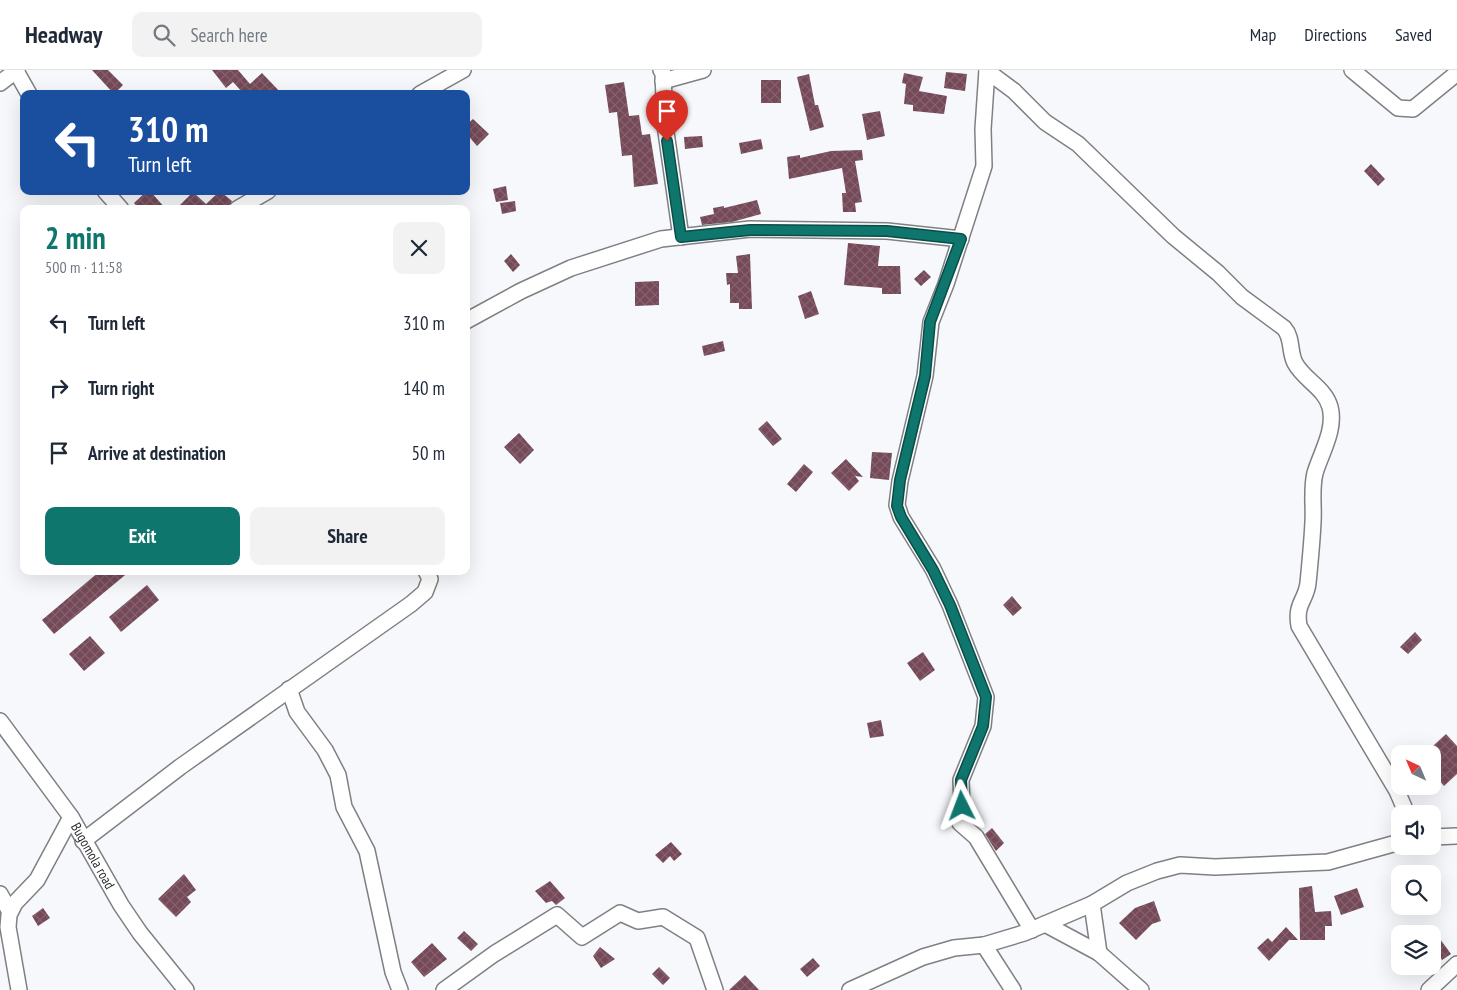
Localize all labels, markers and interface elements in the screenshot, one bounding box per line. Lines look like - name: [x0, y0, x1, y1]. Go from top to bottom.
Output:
- search box: [132, 12, 482, 57]
- text: Headway: [25, 19, 102, 50]
- icon: search: [150, 21, 178, 49]
- text: Search here: [190, 23, 268, 47]
- text: Map: [1250, 23, 1276, 46]
- text: Directions: [1304, 23, 1367, 46]
- text: Saved: [1395, 23, 1432, 46]
- pin: [646, 90, 688, 141]
- icon: arrive: [653, 97, 681, 125]
- text: 310 m: [128, 106, 209, 152]
- icon: left: [45, 110, 110, 175]
- text: Turn left: [128, 150, 192, 178]
- text: 2 min: [45, 218, 106, 257]
- button: close: [393, 222, 445, 274]
- text: 500 m · 11:58: [45, 257, 123, 277]
- icon: left: [45, 309, 73, 337]
- text: Turn left: [88, 311, 145, 335]
- text: 310 m: [403, 311, 445, 335]
- icon: right: [45, 374, 73, 402]
- text: Turn right: [88, 376, 154, 400]
- text: 140 m: [403, 376, 445, 400]
- icon: arrive: [45, 439, 73, 467]
- text: Arrive at destination: [88, 441, 226, 465]
- text: 50 m: [412, 441, 445, 465]
- button: Exit: [45, 507, 240, 565]
- button: Share: [250, 507, 445, 565]
- north arrow: [1391, 745, 1441, 795]
- map controls: [1391, 745, 1441, 975]
- position arrow: [935, 779, 987, 831]
- button: sound: [1391, 805, 1441, 855]
- street label: Bugomola road: [67, 819, 119, 892]
- button: search: [1391, 865, 1441, 915]
- button: layers: [1391, 925, 1441, 975]

